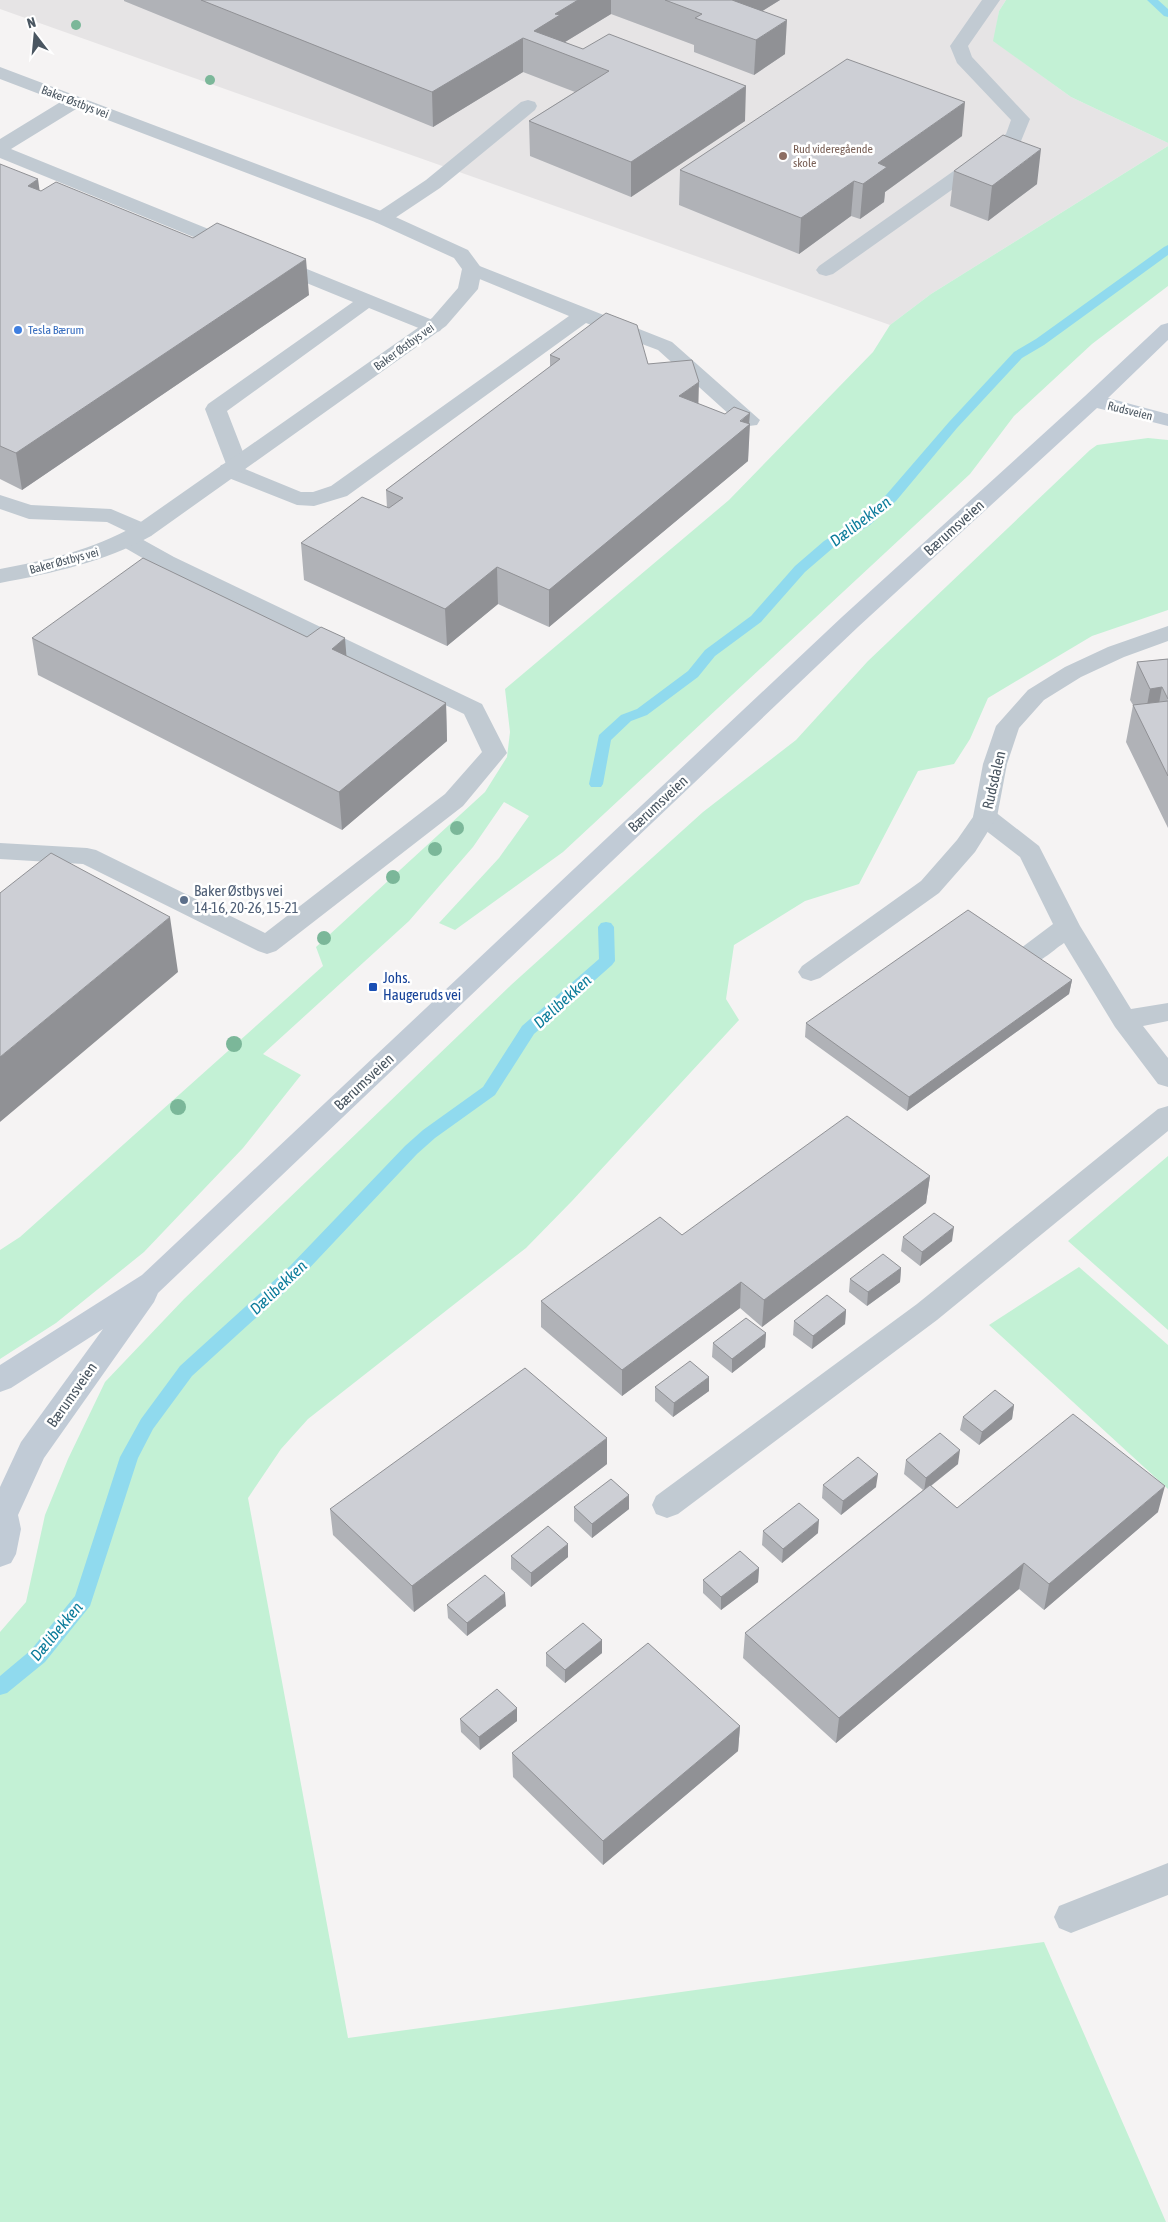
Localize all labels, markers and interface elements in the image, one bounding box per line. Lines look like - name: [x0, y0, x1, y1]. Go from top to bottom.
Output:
- north arrow: [10, 10, 60, 60]
- text: N: [25, 14, 38, 31]
- street label: Baker Østbys vei: [39, 83, 111, 121]
- place label: Rud videregående skole: [793, 142, 873, 170]
- marker: Rud videregående skole: [777, 150, 789, 162]
- street label: Baker Østbys vei: [371, 320, 437, 374]
- place label: Tesla Bærum: [28, 323, 84, 337]
- marker: Tesla Bærum: [12, 324, 24, 336]
- street label: Rudsveien: [1106, 399, 1154, 423]
- water label: Dælibekken: [826, 492, 894, 550]
- street label: Bærumsveien: [920, 496, 987, 559]
- street label: Baker Østbys vei: [28, 545, 100, 577]
- street label: Rudsdalen: [979, 749, 1008, 811]
- street label: Bærumsveien: [624, 772, 691, 835]
- place label: Baker Østbys vei 14-16, 20-26, 15-21: [194, 882, 299, 916]
- marker: Baker Østbys vei 14-16, 20-26, 15-21: [178, 894, 190, 906]
- place label: Johs. Haugeruds vei: [383, 969, 461, 1003]
- water label: Dælibekken: [530, 970, 595, 1031]
- marker: Johs. Haugeruds vei: [367, 981, 379, 993]
- street label: Bærumsveien: [330, 1050, 397, 1113]
- water label: Dælibekken: [246, 1256, 310, 1318]
- street label: Bærumsveien: [43, 1359, 100, 1430]
- water label: Dælibekken: [26, 1598, 86, 1664]

